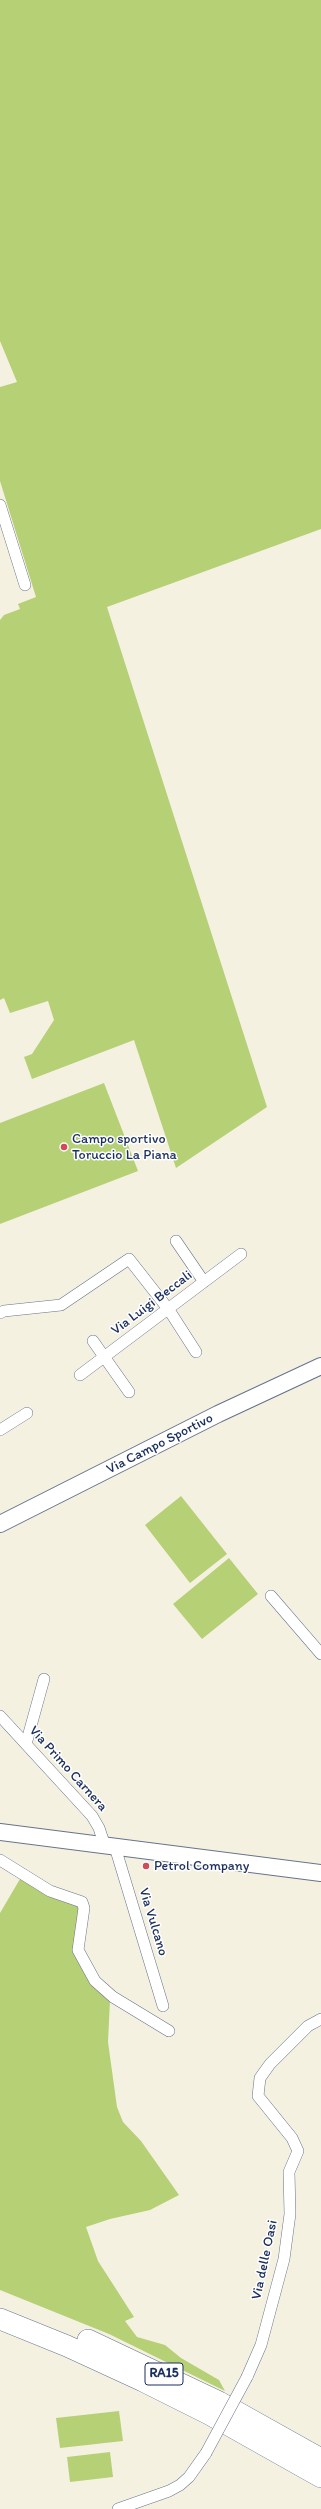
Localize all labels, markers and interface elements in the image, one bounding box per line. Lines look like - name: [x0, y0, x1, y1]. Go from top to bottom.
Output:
- place label: Campo sportivo Toruccio La Piana: [72, 1131, 177, 1164]
- marker: Campo sportivo Toruccio La Piana: [59, 1142, 69, 1152]
- street label: Via Luigi Beccali: [108, 1267, 196, 1339]
- street label: Via Campo Sportivo: [104, 1410, 216, 1478]
- street label: Via Primo Carnera: [25, 1723, 111, 1815]
- place label: Petrol Company: [154, 1858, 249, 1874]
- marker: Petrol Company: [141, 1861, 151, 1871]
- street label: Via Vulcano: [135, 1886, 171, 1958]
- street label: Via delle Oasi: [248, 2219, 282, 2301]
- road number: RA15: [145, 2363, 183, 2385]

